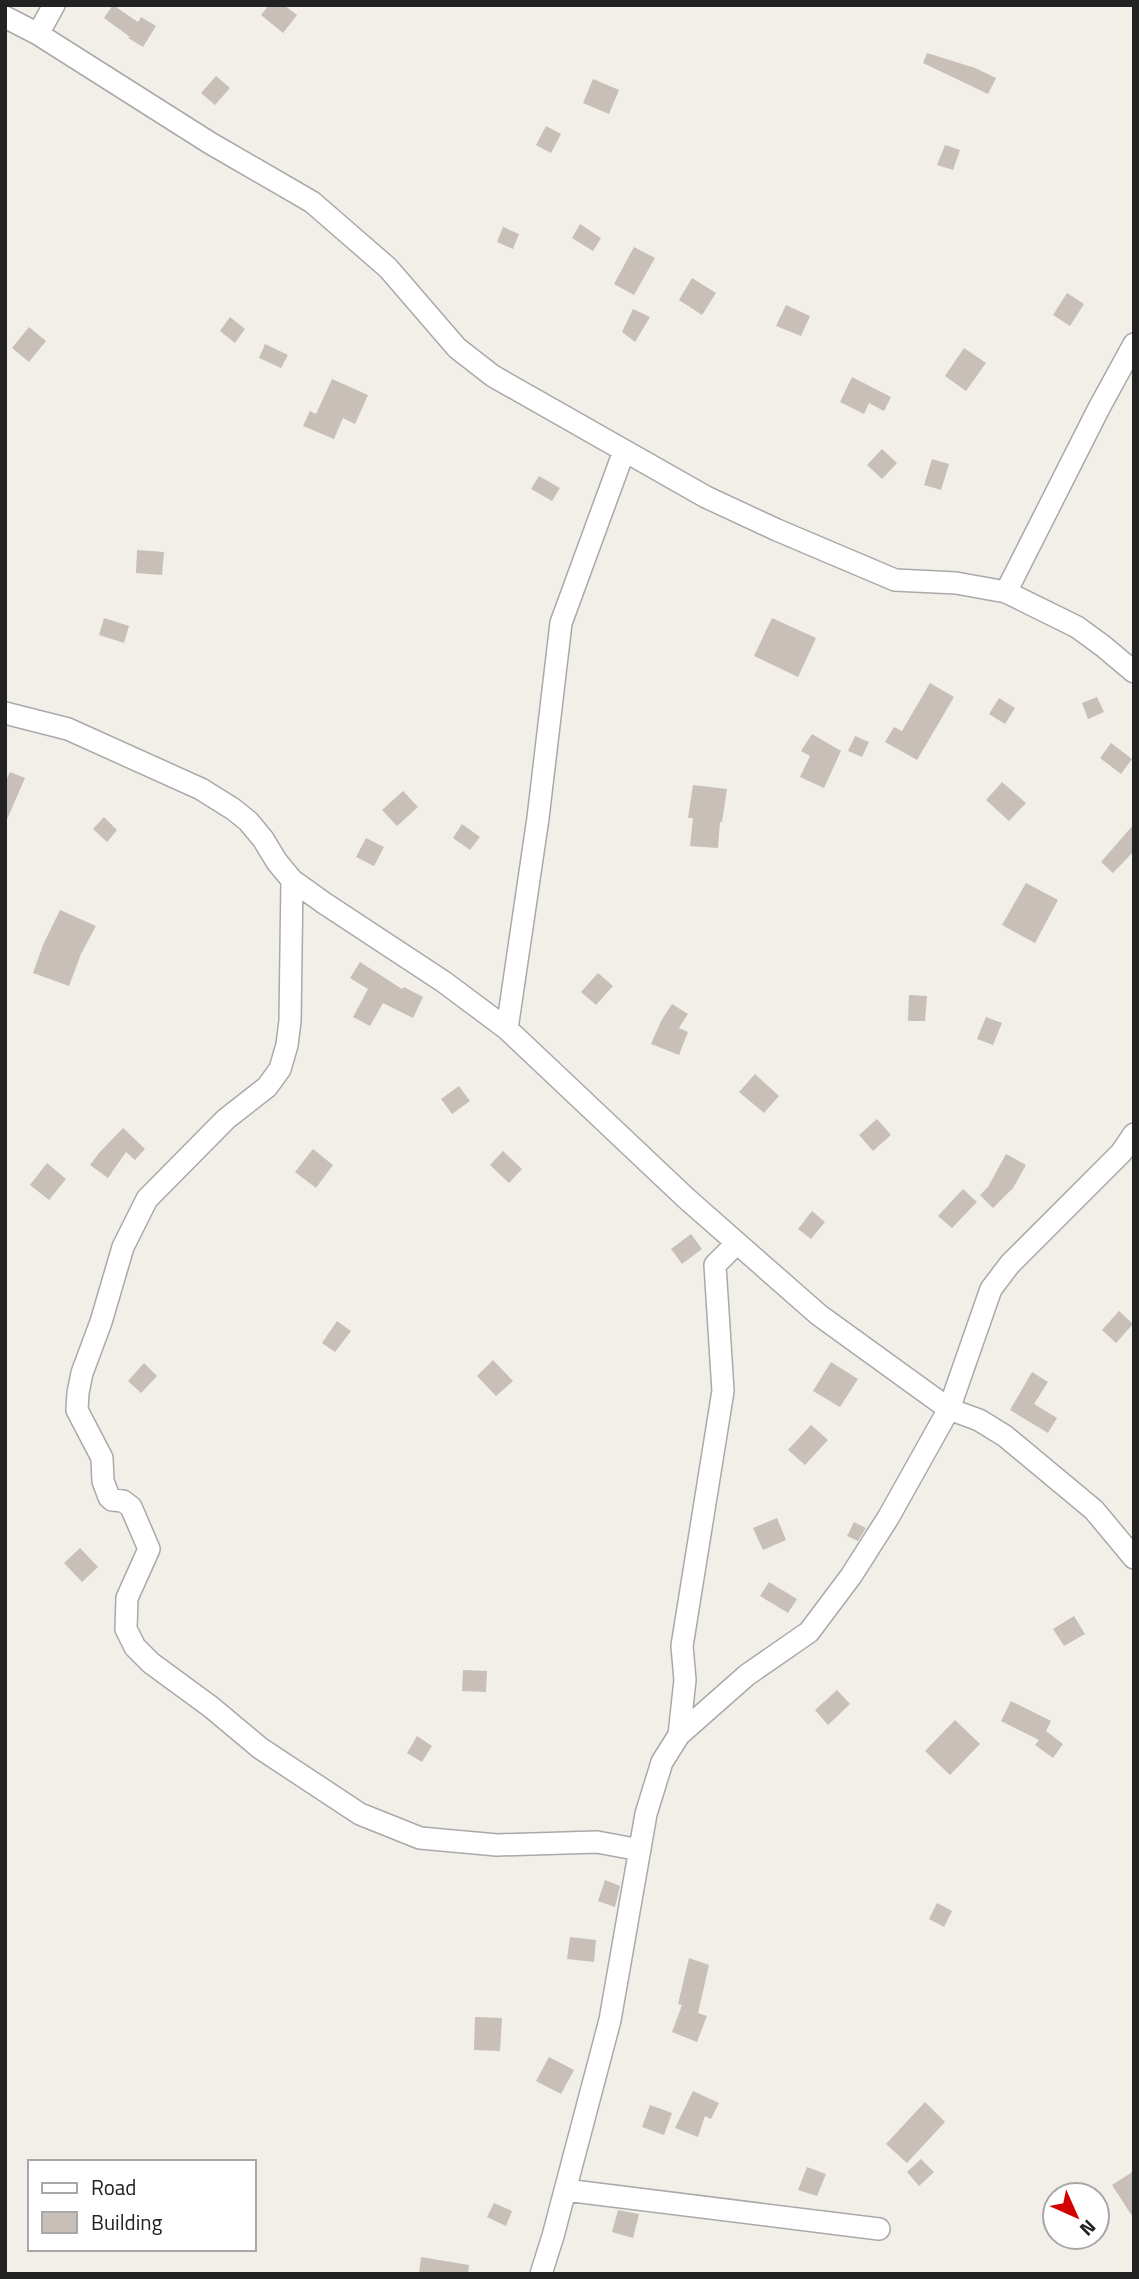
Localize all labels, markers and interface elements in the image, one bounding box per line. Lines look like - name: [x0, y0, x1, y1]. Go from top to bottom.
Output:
- legend: [28, 2160, 256, 2251]
- text: Road: [91, 2171, 136, 2203]
- north arrow: [1041, 2181, 1111, 2251]
- text: Building: [91, 2206, 163, 2238]
- text: N: [1073, 2213, 1103, 2243]

